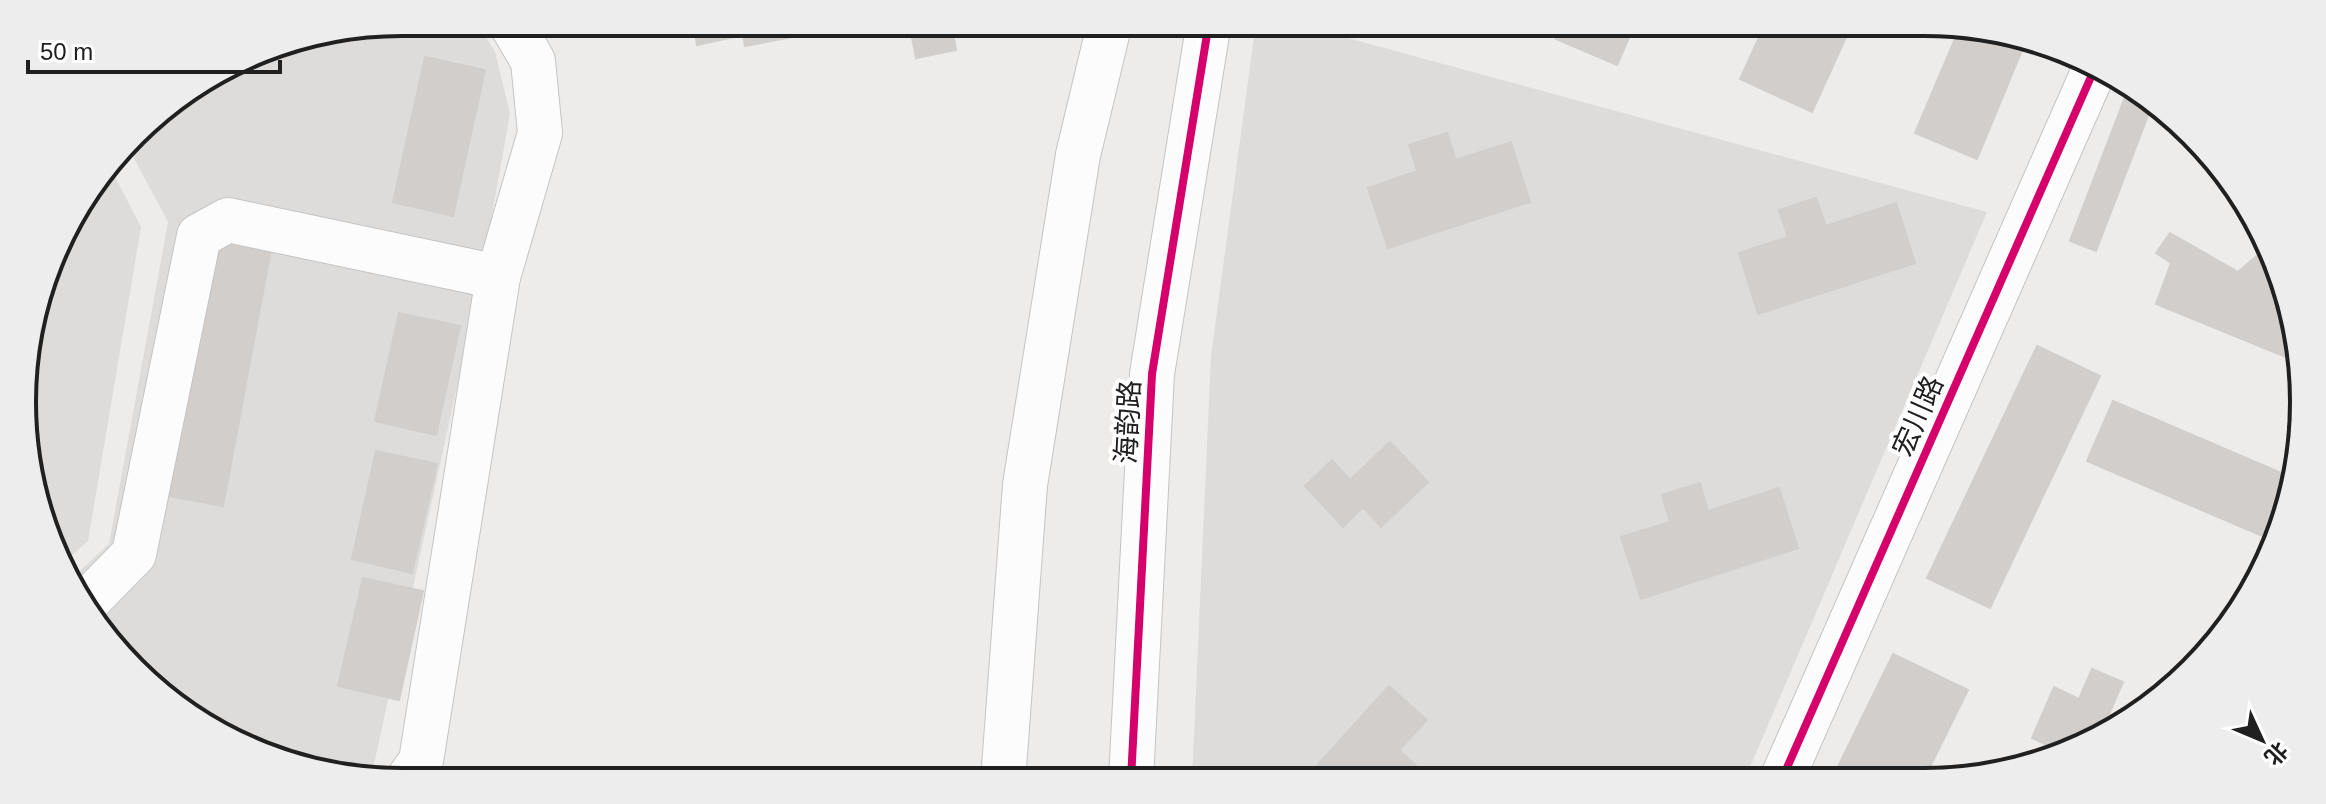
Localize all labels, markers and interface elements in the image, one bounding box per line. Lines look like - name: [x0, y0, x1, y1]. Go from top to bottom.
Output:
- scale bar: [28, 24, 280, 74]
- text: 50 m: [40, 38, 93, 65]
- street label: 宏川路: [1887, 371, 1949, 461]
- street label: 海韵路: [1110, 379, 1146, 465]
- north arrow: [2222, 700, 2302, 780]
- text: 北: [2259, 737, 2293, 770]

